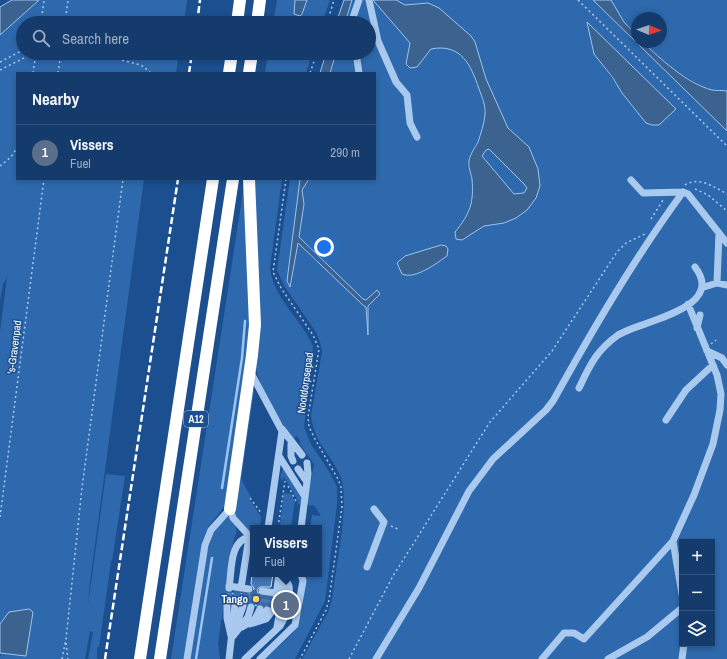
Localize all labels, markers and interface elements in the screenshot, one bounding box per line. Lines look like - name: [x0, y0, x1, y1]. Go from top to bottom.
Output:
- north arrow: [631, 12, 667, 48]
- search box: [16, 16, 376, 60]
- icon: search: [30, 27, 52, 49]
- text: Search here: [62, 28, 129, 49]
- text: Nearby: [32, 87, 79, 110]
- text: Vissers: [70, 134, 114, 155]
- text: 1: [42, 144, 48, 161]
- text: 290 m: [330, 144, 360, 161]
- text: Fuel: [70, 155, 91, 172]
- your location: [314, 237, 334, 257]
- street label: 's-Gravenpad: [4, 319, 24, 375]
- street label: Nootdorpsepad: [294, 351, 316, 415]
- road number: A12: [184, 411, 208, 427]
- popup: [250, 525, 322, 577]
- text: Vissers: [264, 532, 308, 553]
- map controls: [679, 539, 715, 647]
- button: +: [679, 539, 715, 575]
- text: Fuel: [264, 553, 285, 570]
- button: −: [679, 575, 715, 611]
- pin: 1: [273, 590, 299, 620]
- place label: Tango: [222, 592, 248, 606]
- marker: Tango: [251, 594, 261, 604]
- button: layers: [679, 611, 715, 647]

